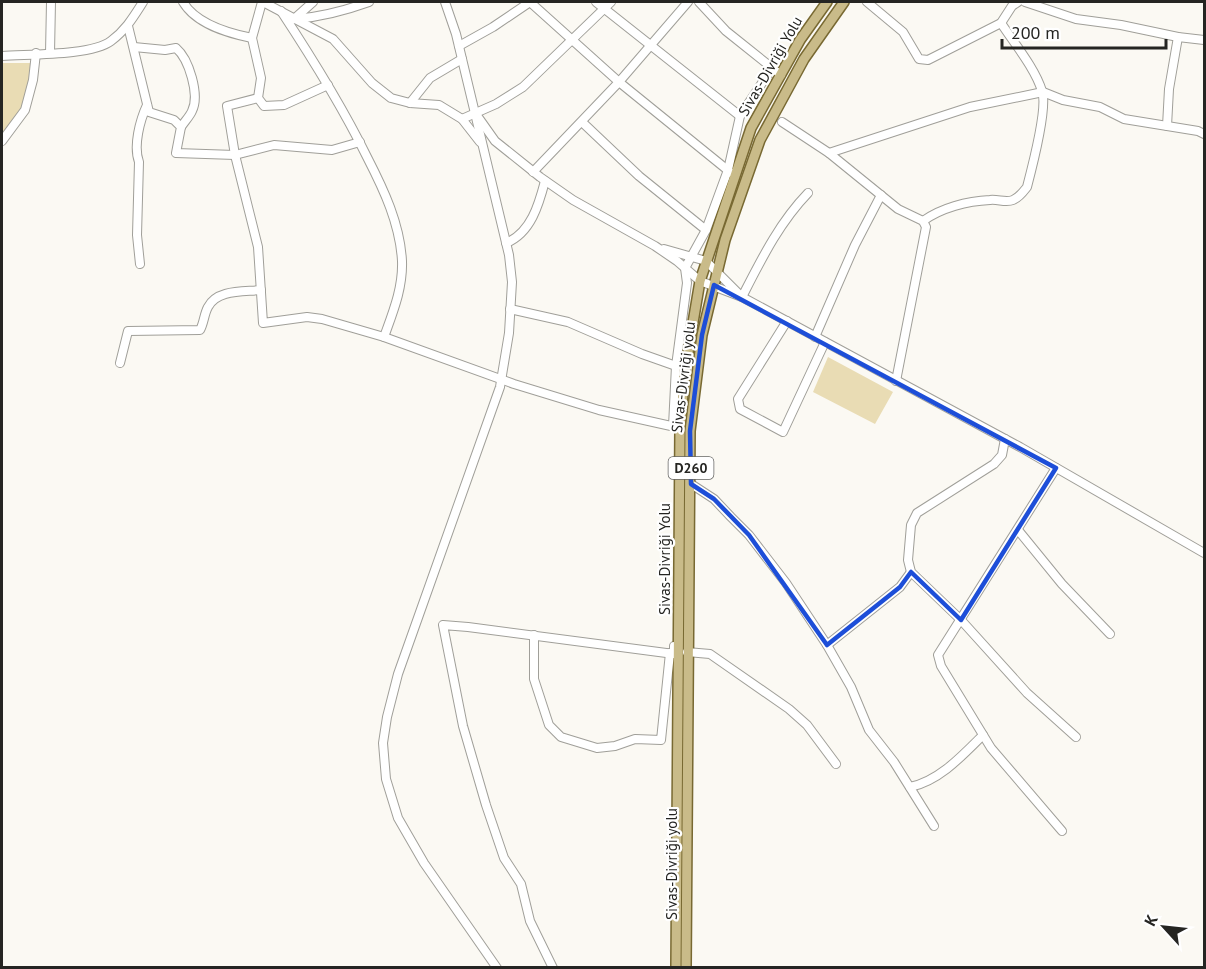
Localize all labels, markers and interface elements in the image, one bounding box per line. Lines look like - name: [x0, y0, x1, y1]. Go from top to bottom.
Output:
- scale bar: [1002, 12, 1166, 50]
- street label: Sivas-Divriği Yolu: [734, 13, 806, 119]
- text: 200 m: [1011, 21, 1060, 44]
- street label: Sivas-Divriği yolu: [667, 320, 699, 434]
- road number: D260: [668, 457, 714, 479]
- street label: Sivas-Divriği Yolu: [655, 503, 674, 615]
- street label: Sivas-Divriği yolu: [662, 808, 681, 920]
- north arrow: [1134, 897, 1194, 957]
- text: K: [1139, 911, 1162, 929]

